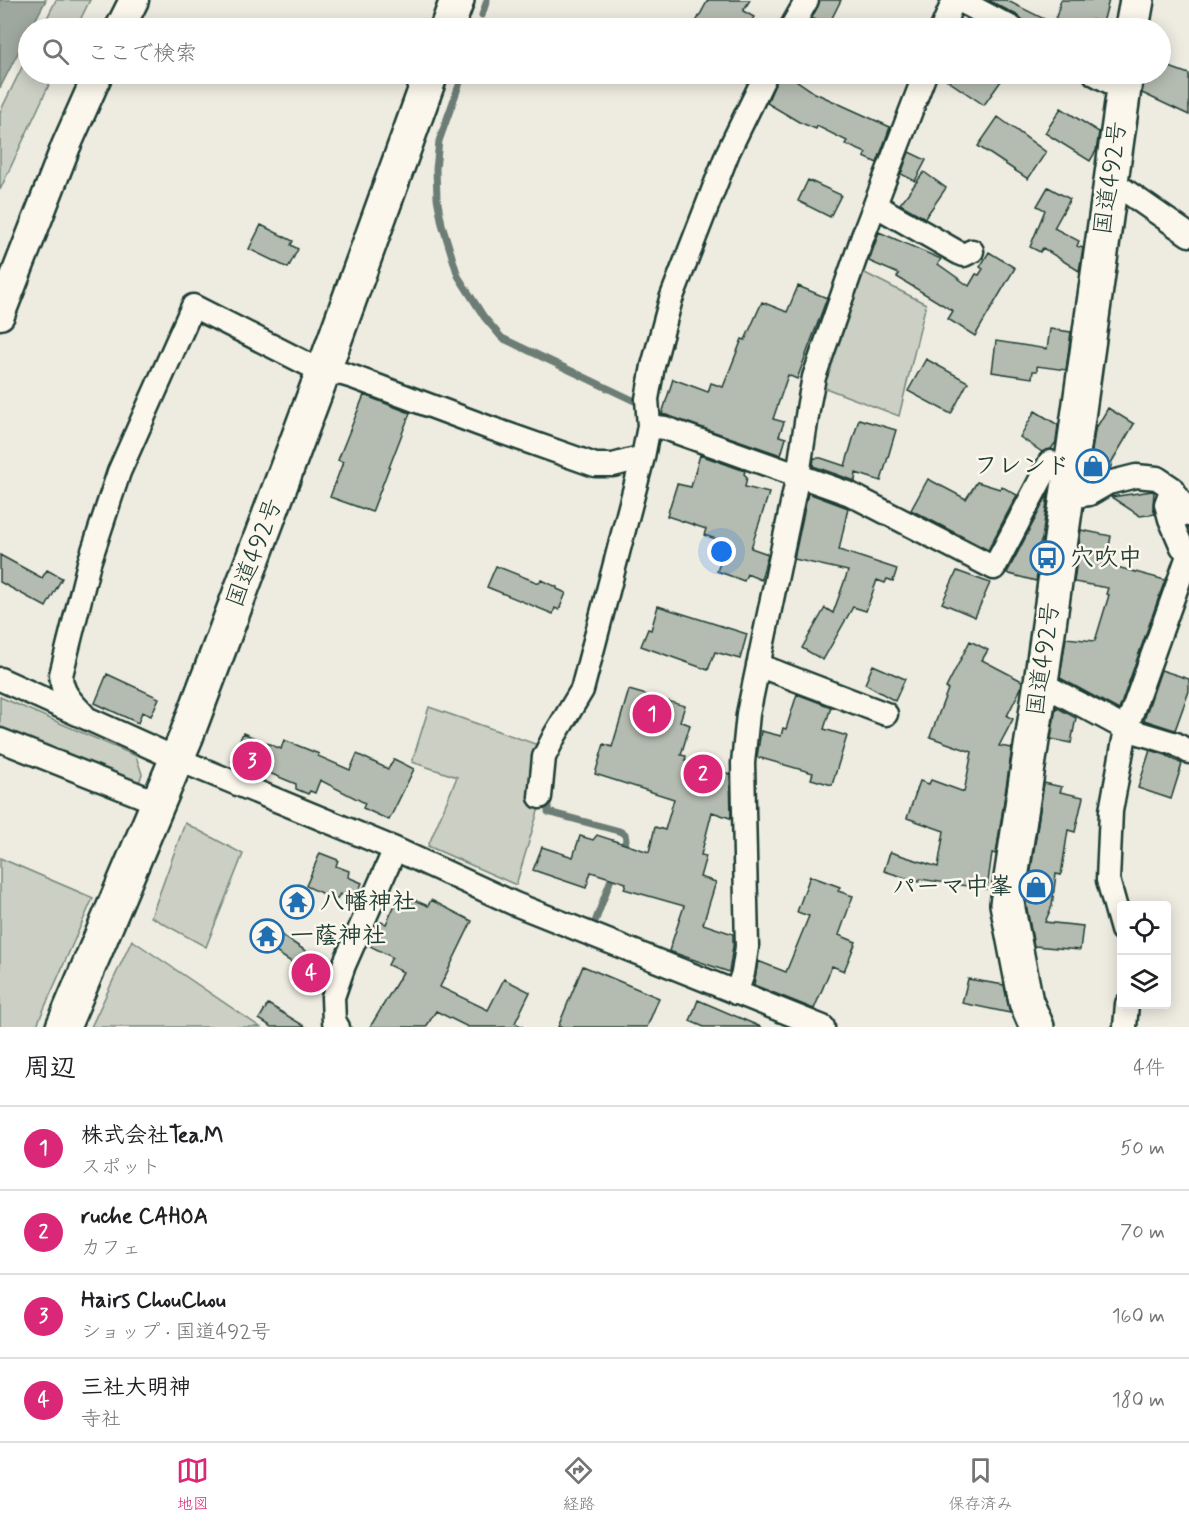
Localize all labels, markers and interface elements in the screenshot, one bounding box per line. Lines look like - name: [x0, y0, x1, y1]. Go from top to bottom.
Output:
- search box: [18, 18, 1171, 84]
- icon: search: [39, 35, 72, 68]
- text: ここで検索: [87, 40, 197, 68]
- street label: 国道492号: [1088, 119, 1134, 237]
- shop icon: フレンド: [1075, 448, 1111, 484]
- place label: フレンド: [974, 451, 1070, 482]
- street label: 国道492号: [220, 494, 290, 612]
- your location: [707, 537, 736, 566]
- bus stop icon: 穴吹中: [1029, 540, 1065, 576]
- place label: 穴吹中: [1070, 543, 1142, 574]
- street label: 国道492号: [1021, 600, 1067, 718]
- pin: 1: [632, 692, 672, 736]
- pin: 3: [232, 738, 272, 783]
- pin: 2: [684, 752, 722, 796]
- shop icon: パーマ中峯: [1018, 869, 1054, 905]
- place label: パーマ中峯: [892, 872, 1013, 903]
- temple icon: 八幡神社: [279, 884, 315, 920]
- place label: 八幡神社: [320, 887, 416, 918]
- map controls: [1117, 901, 1171, 1009]
- button: locate: [1117, 901, 1171, 955]
- temple icon: 一蔭神社: [249, 918, 285, 954]
- place label: 一蔭神社: [290, 921, 386, 952]
- pin: 4: [292, 950, 330, 996]
- button: layers: [1117, 955, 1171, 1009]
- text: 周辺: [24, 1052, 76, 1086]
- text: 4件: [1133, 1055, 1165, 1082]
- text: 株式会社Tea.M: [81, 1122, 223, 1150]
- text: 1: [39, 1135, 48, 1162]
- text: 50 m: [1120, 1135, 1165, 1162]
- text: スポット: [81, 1154, 161, 1181]
- text: ruche CAHOA: [81, 1203, 208, 1231]
- text: 2: [39, 1219, 48, 1246]
- text: 70 m: [1120, 1219, 1165, 1246]
- text: カフェ: [81, 1235, 141, 1262]
- text: Hairs ChouChou: [81, 1287, 226, 1315]
- text: 3: [39, 1303, 48, 1330]
- text: 160 m: [1112, 1303, 1165, 1330]
- text: ショップ · 国道492号: [81, 1319, 271, 1346]
- text: 三社大明神: [81, 1374, 191, 1402]
- text: 4: [38, 1387, 49, 1414]
- text: 180 m: [1112, 1387, 1165, 1414]
- text: 寺社: [81, 1406, 121, 1433]
- tab: 地図: [176, 1454, 209, 1515]
- tab: 経路: [562, 1454, 595, 1515]
- tab: 保存済み: [948, 1454, 1012, 1515]

